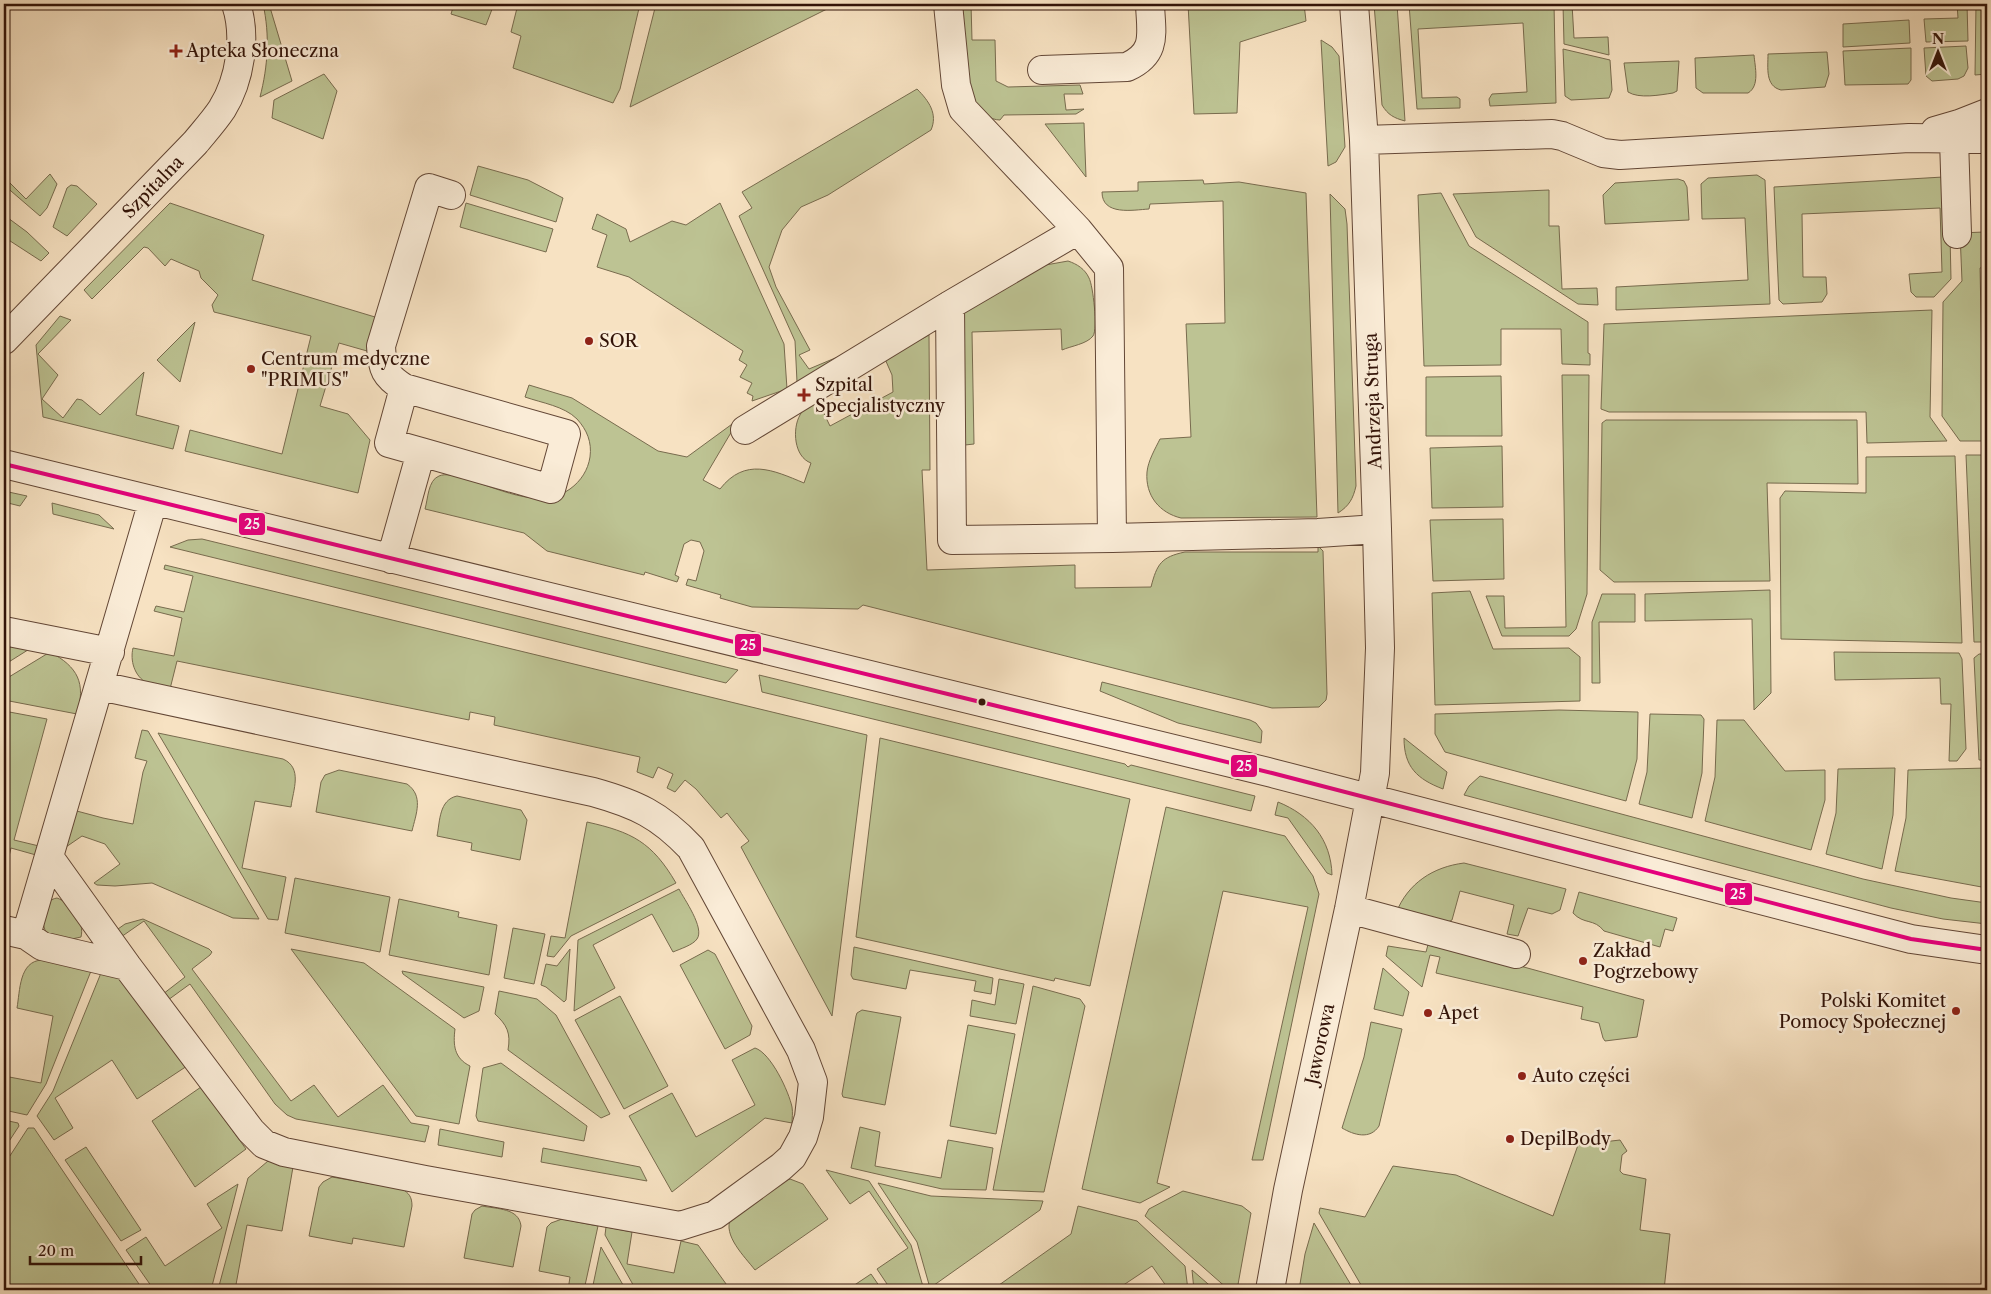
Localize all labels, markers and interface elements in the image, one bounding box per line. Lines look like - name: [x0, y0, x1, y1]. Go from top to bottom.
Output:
- north arrow: [1914, 28, 1964, 78]
- text: N: [1932, 30, 1944, 48]
- place label: Apteka Słoneczna: [185, 40, 340, 62]
- marker: Apteka Słoneczna: [170, 45, 182, 57]
- street label: Szpitalna: [118, 151, 189, 223]
- place label: SOR: [599, 330, 639, 352]
- street label: Andrzeja Struga: [1360, 332, 1386, 471]
- marker: SOR: [583, 335, 595, 347]
- place label: Centrum medyczne "PRIMUS": [261, 348, 430, 391]
- marker: Centrum medyczne "PRIMUS": [245, 363, 257, 375]
- place label: Szpital Specjalistyczny: [815, 374, 946, 417]
- marker: Szpital Specjalistyczny: [797, 388, 811, 402]
- line badge: 25: [238, 512, 266, 536]
- text: 25: [244, 515, 260, 533]
- line badge: 25: [734, 633, 762, 657]
- text: 25: [740, 636, 756, 654]
- unlabelled marker: [977, 697, 987, 707]
- line badge: 25: [1230, 754, 1258, 778]
- text: 25: [1236, 757, 1252, 775]
- line badge: 25: [1724, 882, 1753, 906]
- text: 25: [1730, 885, 1746, 903]
- place label: Zakład Pogrzebowy: [1593, 940, 1699, 983]
- marker: Zakład Pogrzebowy: [1577, 955, 1589, 967]
- place label: Polski Komitet Pomocy Społecznej: [1779, 990, 1947, 1033]
- street label: Jaworowa: [1300, 1001, 1339, 1090]
- place label: Apet: [1437, 1002, 1480, 1024]
- marker: Polski Komitet Pomocy Społecznej: [1950, 1005, 1962, 1017]
- marker: Apet: [1422, 1007, 1434, 1019]
- place label: Auto części: [1531, 1065, 1630, 1087]
- marker: Auto części: [1516, 1070, 1528, 1082]
- place label: DepilBody: [1520, 1128, 1612, 1150]
- marker: DepilBody: [1504, 1133, 1516, 1145]
- scale bar: [30, 1234, 141, 1266]
- text: 20 m: [38, 1241, 74, 1260]

